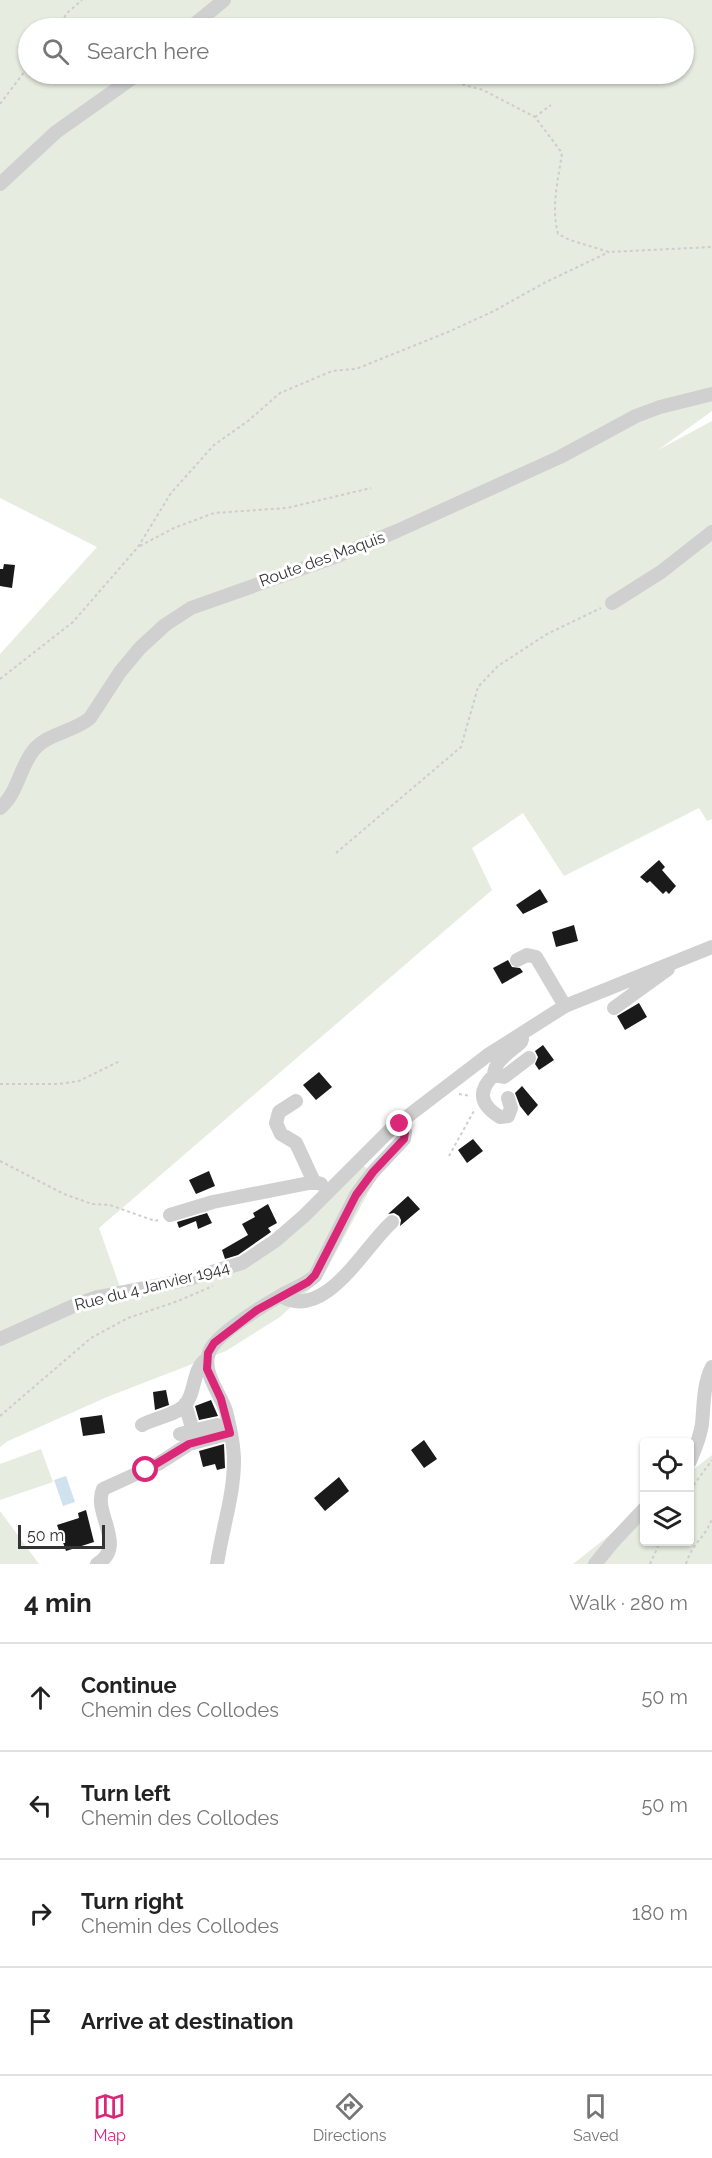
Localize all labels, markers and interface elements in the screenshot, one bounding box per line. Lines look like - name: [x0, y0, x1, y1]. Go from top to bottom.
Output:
- search box: [18, 18, 694, 84]
- icon: search: [39, 35, 72, 68]
- text: Search here: [87, 38, 209, 64]
- street label: Route des Maquis: [257, 527, 388, 591]
- route end: [386, 1110, 412, 1136]
- street label: Rue du 4 Janvier 1944: [73, 1257, 232, 1314]
- map controls: [640, 1438, 694, 1546]
- button: locate: [640, 1438, 694, 1492]
- route start: [132, 1456, 158, 1482]
- button: layers: [640, 1492, 694, 1546]
- scale bar: [18, 1522, 105, 1550]
- text: 50 m: [27, 1526, 64, 1545]
- text: 4 min: [24, 1588, 92, 1618]
- text: Walk · 280 m: [569, 1591, 688, 1615]
- text: Continue: [81, 1672, 177, 1698]
- icon: ahead: [24, 1681, 57, 1714]
- text: 50 m: [641, 1685, 688, 1709]
- text: Chemin des Collodes: [81, 1698, 279, 1722]
- text: Turn left: [81, 1780, 171, 1806]
- icon: left: [24, 1789, 57, 1822]
- text: 50 m: [641, 1793, 688, 1817]
- text: Chemin des Collodes: [81, 1806, 279, 1830]
- text: Turn right: [81, 1888, 184, 1914]
- icon: right: [24, 1897, 57, 1930]
- text: 180 m: [632, 1901, 688, 1925]
- text: Chemin des Collodes: [81, 1914, 279, 1938]
- icon: arrive: [24, 2005, 57, 2038]
- text: Arrive at destination: [81, 2008, 294, 2034]
- tab: Map: [93, 2090, 126, 2145]
- tab: Directions: [313, 2090, 387, 2145]
- tab: Saved: [573, 2090, 619, 2145]

